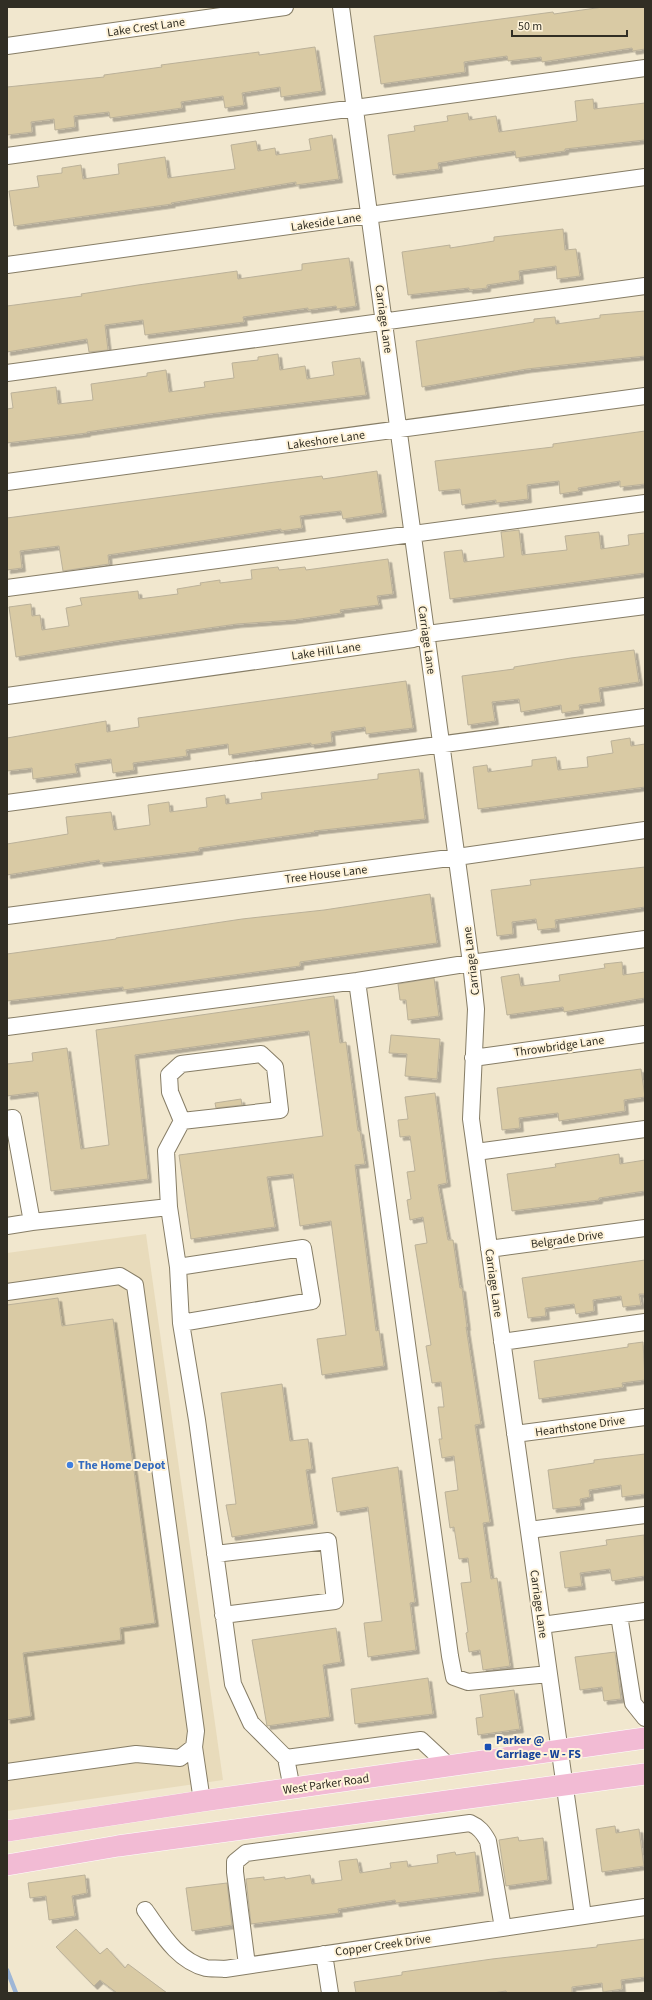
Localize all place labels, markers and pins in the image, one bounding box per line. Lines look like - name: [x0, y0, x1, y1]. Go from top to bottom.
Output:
- place label: The Home Depot: [78, 1457, 166, 1474]
- marker: The Home Depot: [65, 1460, 75, 1470]
- place label: Parker @ Carriage - W - FS: [496, 1732, 581, 1763]
- marker: Parker @ Carriage - W - FS: [483, 1742, 493, 1752]

